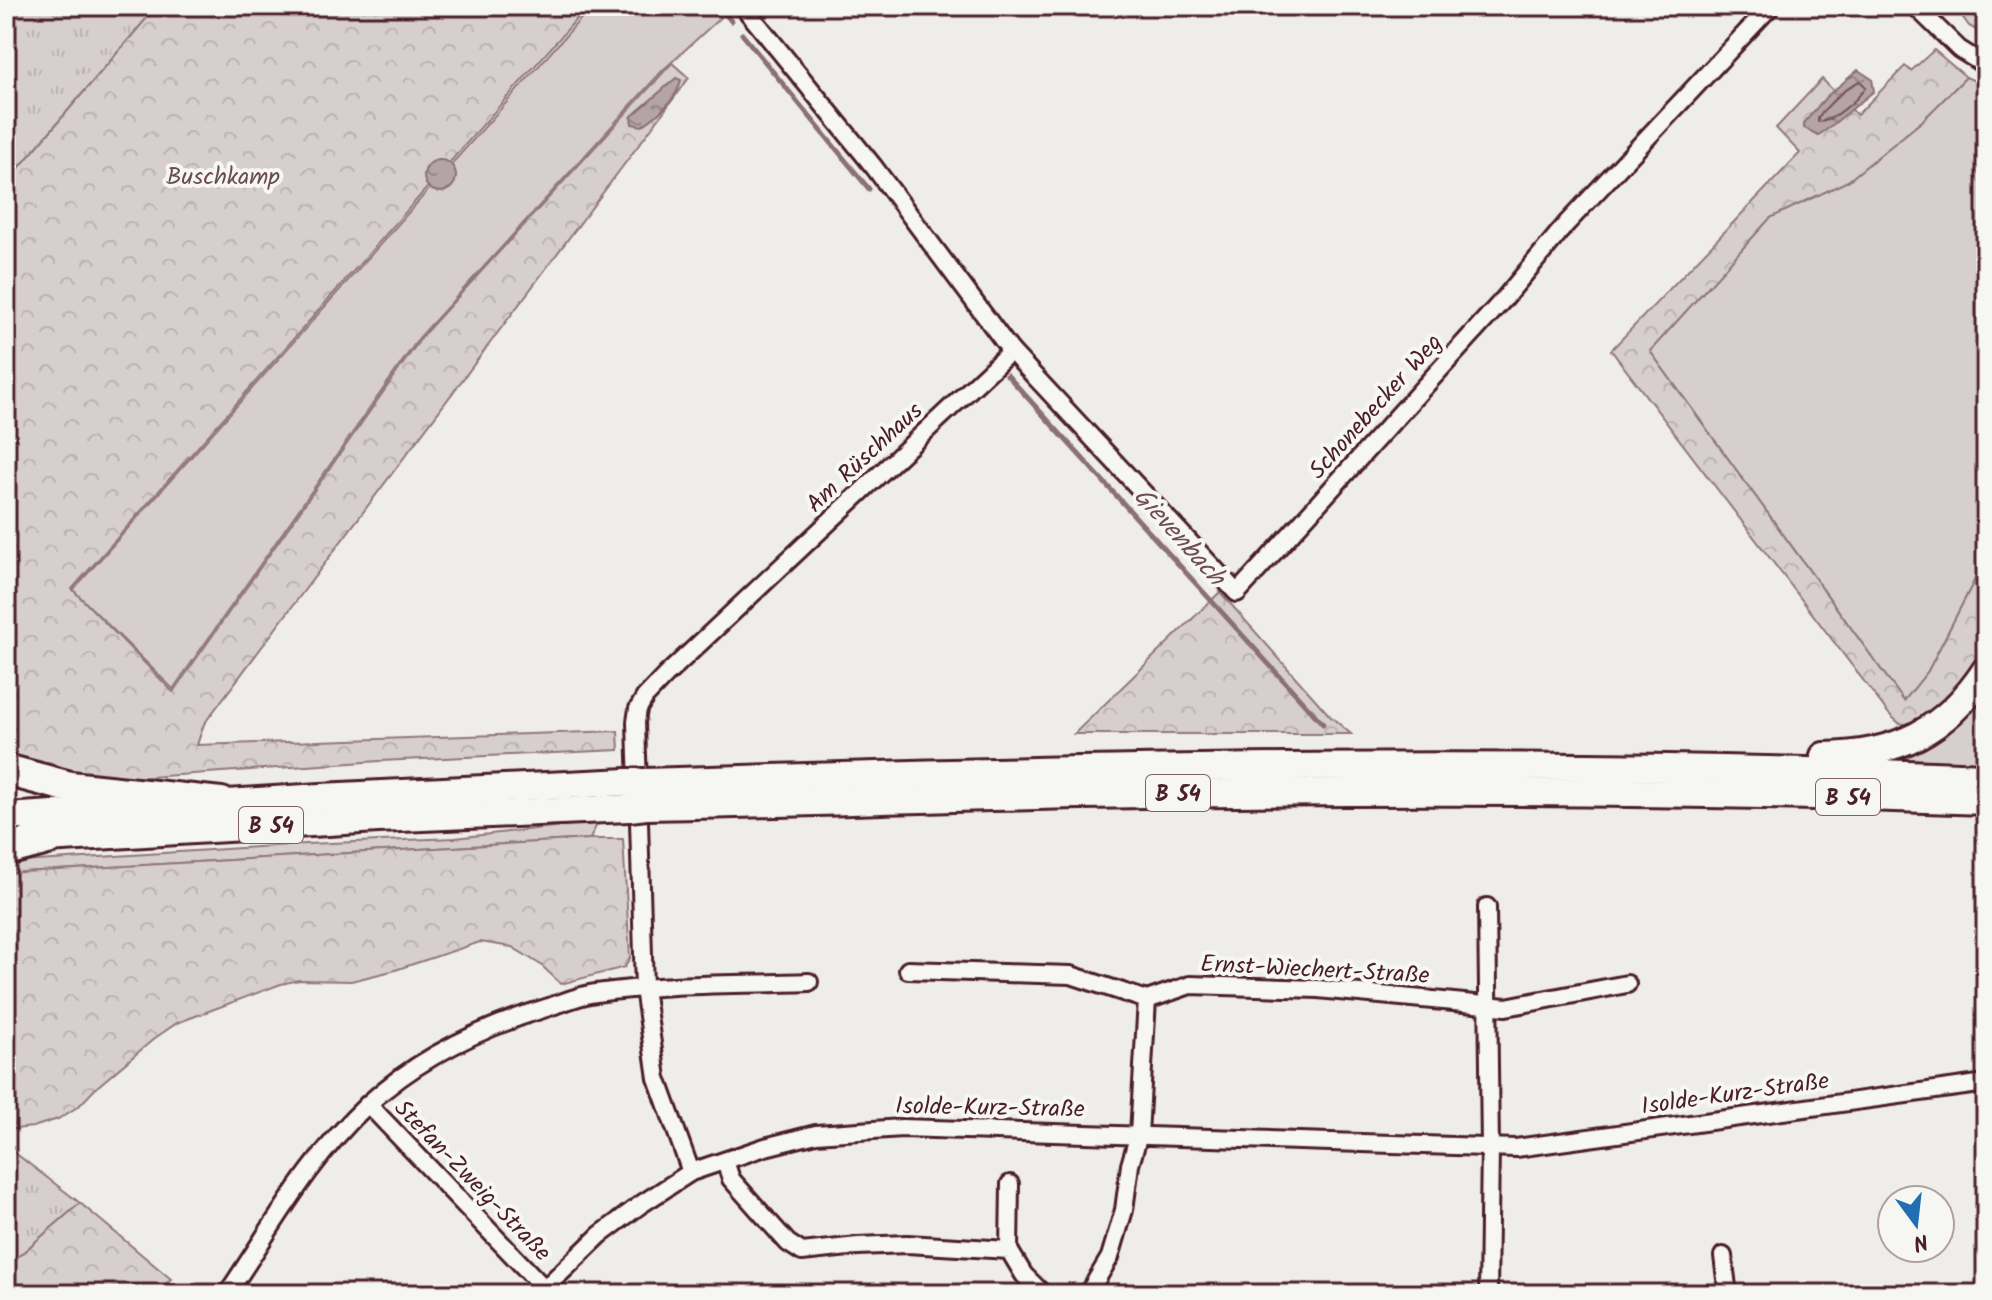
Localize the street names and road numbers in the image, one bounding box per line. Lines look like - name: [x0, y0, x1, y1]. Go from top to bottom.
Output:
- street label: Schonebecker Weg: [1300, 325, 1453, 489]
- street label: Am Rüschhaus: [797, 393, 933, 523]
- road number: B 54: [1146, 775, 1210, 811]
- road number: B 54: [1816, 779, 1880, 815]
- road number: B 54: [239, 807, 303, 843]
- street label: Ernst-Wiechert-Straße: [1199, 945, 1431, 996]
- street label: Isolde-Kurz-Straße: [1639, 1062, 1832, 1127]
- street label: Isolde-Kurz-Straße: [895, 1087, 1085, 1130]
- street label: Stefan-Zweig-Straße: [384, 1091, 560, 1271]

